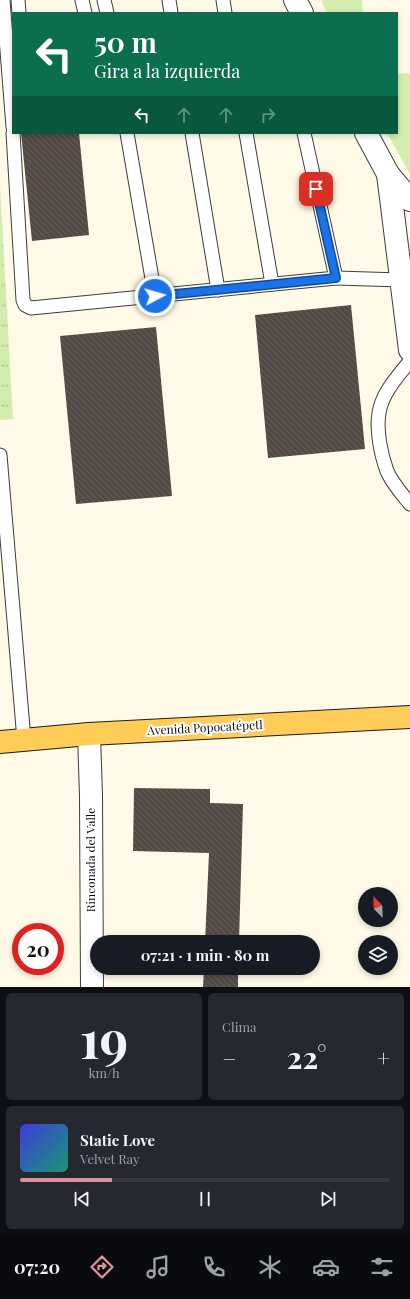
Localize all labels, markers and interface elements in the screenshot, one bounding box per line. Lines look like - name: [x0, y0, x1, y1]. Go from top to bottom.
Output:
- text: 50 m: [94, 23, 157, 60]
- icon: left: [28, 28, 80, 80]
- text: Gira a la izquierda: [94, 59, 240, 83]
- icon: left: [131, 104, 153, 126]
- icon: ahead: [173, 104, 195, 126]
- icon: ahead: [215, 104, 237, 126]
- icon: right: [257, 104, 279, 126]
- pin: [299, 172, 333, 206]
- icon: arrive: [305, 178, 327, 200]
- position arrow: [134, 275, 176, 317]
- street label: Avenida Popocatépetl: [146, 716, 264, 738]
- street label: Rinconada del Valle: [82, 808, 98, 912]
- north arrow: [358, 887, 398, 927]
- map controls: [358, 887, 398, 975]
- speed limit sign: 20: [12, 923, 64, 975]
- button: layers: [358, 935, 398, 975]
- text: 07:21 · 1 min · 80 m: [141, 945, 269, 965]
- text: 19: [80, 1003, 128, 1072]
- text: Clima: [222, 1018, 257, 1035]
- text: 22°: [287, 1037, 327, 1077]
- text: −: [222, 1043, 236, 1073]
- text: +: [377, 1043, 390, 1073]
- text: km/h: [88, 1064, 120, 1081]
- text: Static Love: [80, 1130, 155, 1150]
- text: Velvet Ray: [80, 1150, 140, 1167]
- icon: previous: [71, 1188, 93, 1210]
- icon: pause: [194, 1188, 216, 1210]
- icon: next: [317, 1188, 339, 1210]
- icon: directions: [88, 1253, 116, 1281]
- icon: music: [144, 1253, 172, 1281]
- icon: phone: [200, 1253, 228, 1281]
- icon: climate: [256, 1253, 284, 1281]
- icon: car: [312, 1253, 340, 1281]
- icon: filters: [368, 1253, 396, 1281]
- text: 07:20: [14, 1255, 60, 1279]

